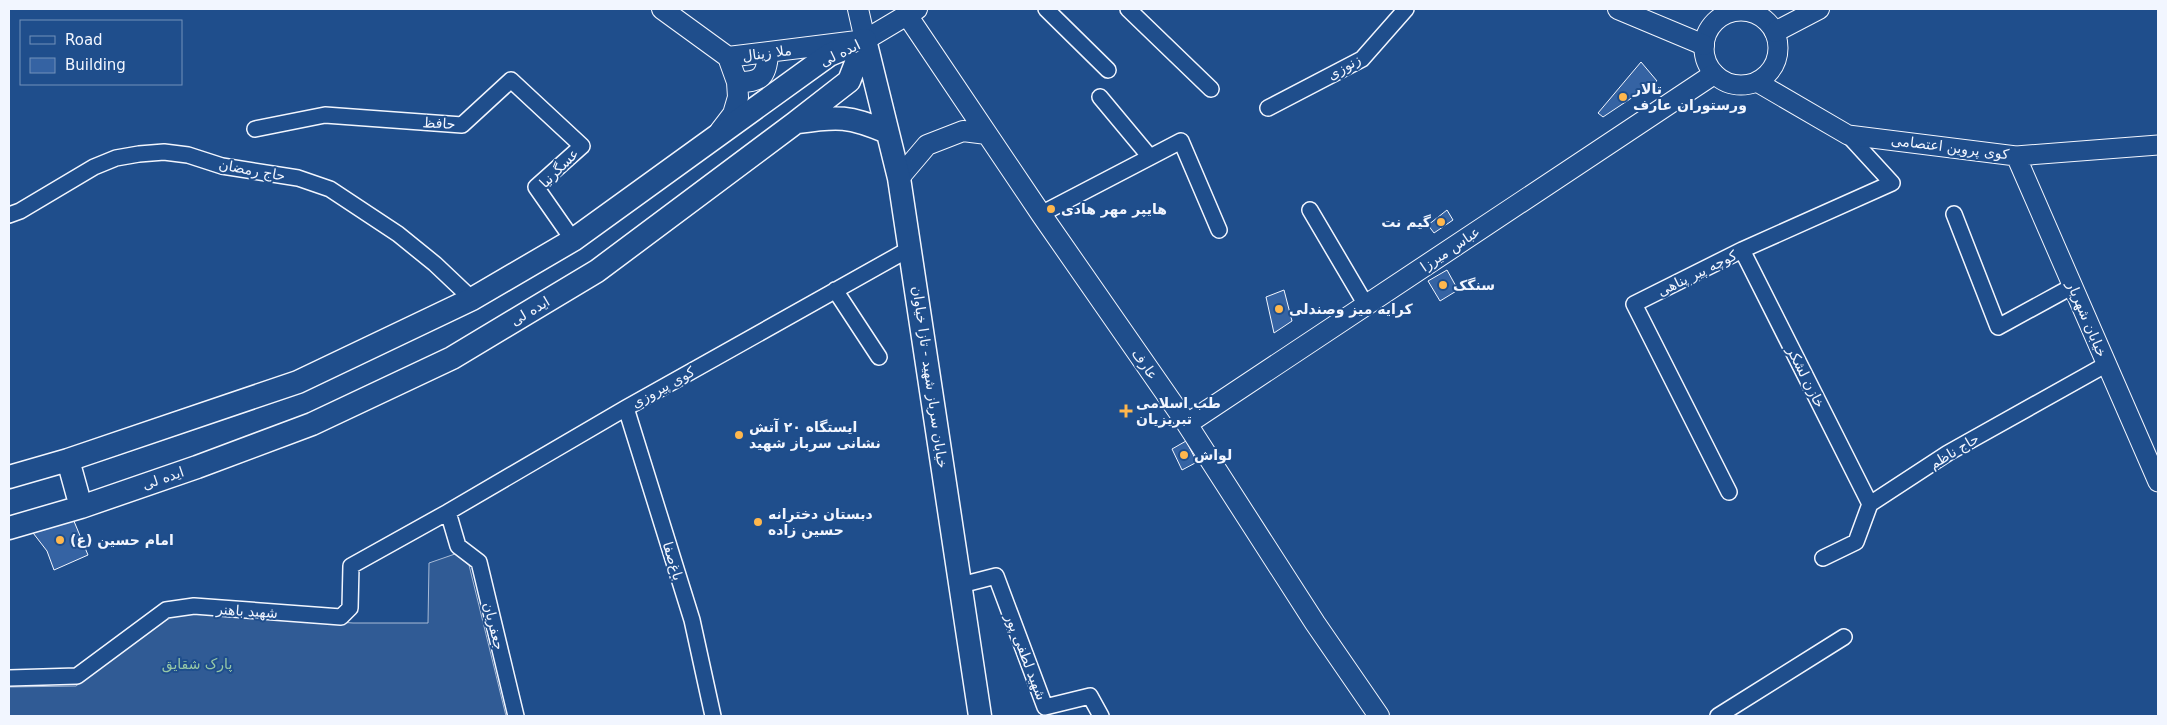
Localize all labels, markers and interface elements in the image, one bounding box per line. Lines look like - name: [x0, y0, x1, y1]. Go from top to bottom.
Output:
- legend: [20, 20, 182, 85]
- text: Road: [65, 31, 103, 49]
- street label: ایده لى: [817, 36, 863, 70]
- street label: ملا زینال: [741, 42, 793, 65]
- street label: زنوزی: [1325, 51, 1364, 84]
- text: Building: [65, 56, 126, 74]
- place label: تالار ورستوران عارف: [1632, 81, 1747, 114]
- marker: تالار ورستوران عارف: [1617, 91, 1629, 103]
- street label: حافظ: [422, 114, 456, 132]
- street label: کوی پروین اعتصامی: [1890, 132, 2010, 163]
- street label: عسگرنیا: [536, 145, 583, 192]
- street label: حاج رمضان: [217, 156, 287, 185]
- place label: هایپر مهر هادی: [1061, 201, 1167, 218]
- marker: هایپر مهر هادی: [1045, 203, 1057, 215]
- place label: گیم نت: [1381, 214, 1432, 230]
- marker: گیم نت: [1435, 216, 1447, 228]
- street label: عباس میرزا: [1417, 223, 1483, 276]
- street label: کوچه پیر پناهی: [1655, 247, 1740, 300]
- place label: سنگک: [1453, 277, 1495, 293]
- street label: خیابان شهریار: [2063, 278, 2110, 360]
- marker: سنگک: [1437, 279, 1449, 291]
- street label: خیابان سرباز شهید - تازا خیاوان: [908, 285, 951, 469]
- street label: ایده لى: [508, 293, 552, 329]
- place label: کرایه میز وصندلی: [1289, 301, 1414, 318]
- marker: کرایه میز وصندلی: [1273, 303, 1285, 315]
- street label: خازن لشکر: [1782, 343, 1828, 411]
- street label: عارف: [1128, 346, 1161, 383]
- street label: کوی پیروزی: [629, 363, 698, 412]
- place label: طب اسلامی تبریزیان: [1136, 395, 1221, 428]
- marker: طب اسلامی تبریزیان: [1120, 405, 1132, 417]
- place label: ایستگاه ۲۰ آتش نشانی سرباز شهید: [749, 418, 881, 452]
- marker: ایستگاه ۲۰ آتش نشانی سرباز شهید: [733, 429, 745, 441]
- street label: حاج ناظم: [1926, 430, 1982, 473]
- place label: لواش: [1194, 447, 1232, 464]
- marker: لواش: [1178, 449, 1190, 461]
- street label: ایده لى: [140, 463, 186, 493]
- place label: دبستان دخترانه حسین زاده: [768, 506, 873, 539]
- marker: دبستان دخترانه حسین زاده: [752, 516, 764, 528]
- place label: امام حسین (ع): [70, 532, 174, 549]
- marker: امام حسین (ع): [54, 534, 66, 546]
- street label: باغ‌صفا: [659, 540, 686, 583]
- street label: جعفریان: [479, 600, 508, 652]
- street label: شهید باهنر: [215, 601, 278, 622]
- street label: شهید لطفی پور: [1001, 611, 1050, 703]
- park label: پارک شقایق: [162, 656, 232, 673]

